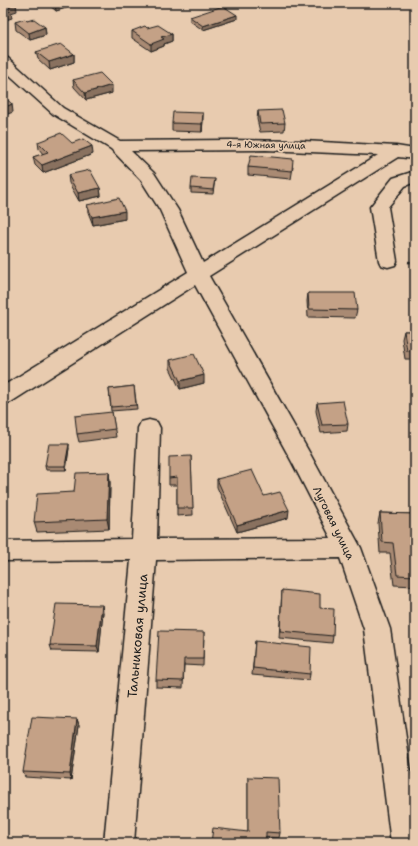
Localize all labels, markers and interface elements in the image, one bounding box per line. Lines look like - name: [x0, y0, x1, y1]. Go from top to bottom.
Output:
- street label: 4-я Южная улица: [226, 138, 306, 152]
- street label: Луговая улица: [309, 484, 358, 563]
- street label: Тальниковая улица: [124, 573, 151, 699]

